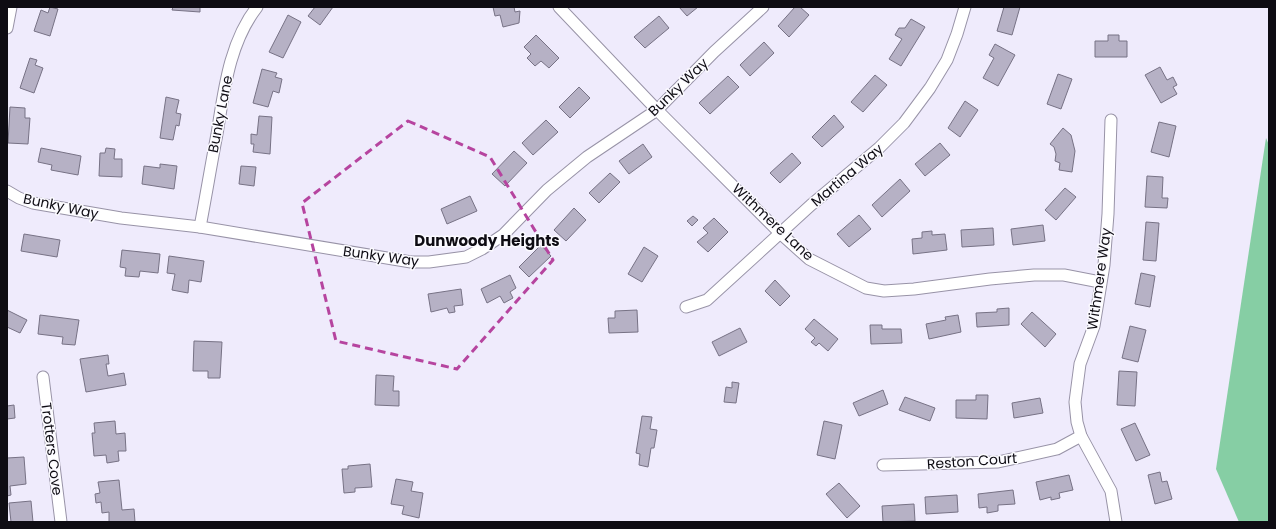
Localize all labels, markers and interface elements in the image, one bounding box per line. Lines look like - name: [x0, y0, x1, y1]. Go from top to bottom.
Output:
- street label: Bunky Way: [644, 53, 712, 121]
- street label: Bunky Lane: [203, 73, 237, 154]
- street label: Martina Way: [807, 139, 887, 211]
- street label: Withmere Lane: [728, 179, 818, 265]
- street label: Bunky Way: [22, 188, 101, 224]
- street label: Withmere Way: [1082, 227, 1116, 331]
- district label: Dunwoody Heights: [414, 230, 560, 251]
- street label: Bunky Way: [342, 241, 420, 271]
- street label: Trotters Cove: [36, 402, 68, 497]
- street label: Reston Court: [926, 448, 1018, 474]

